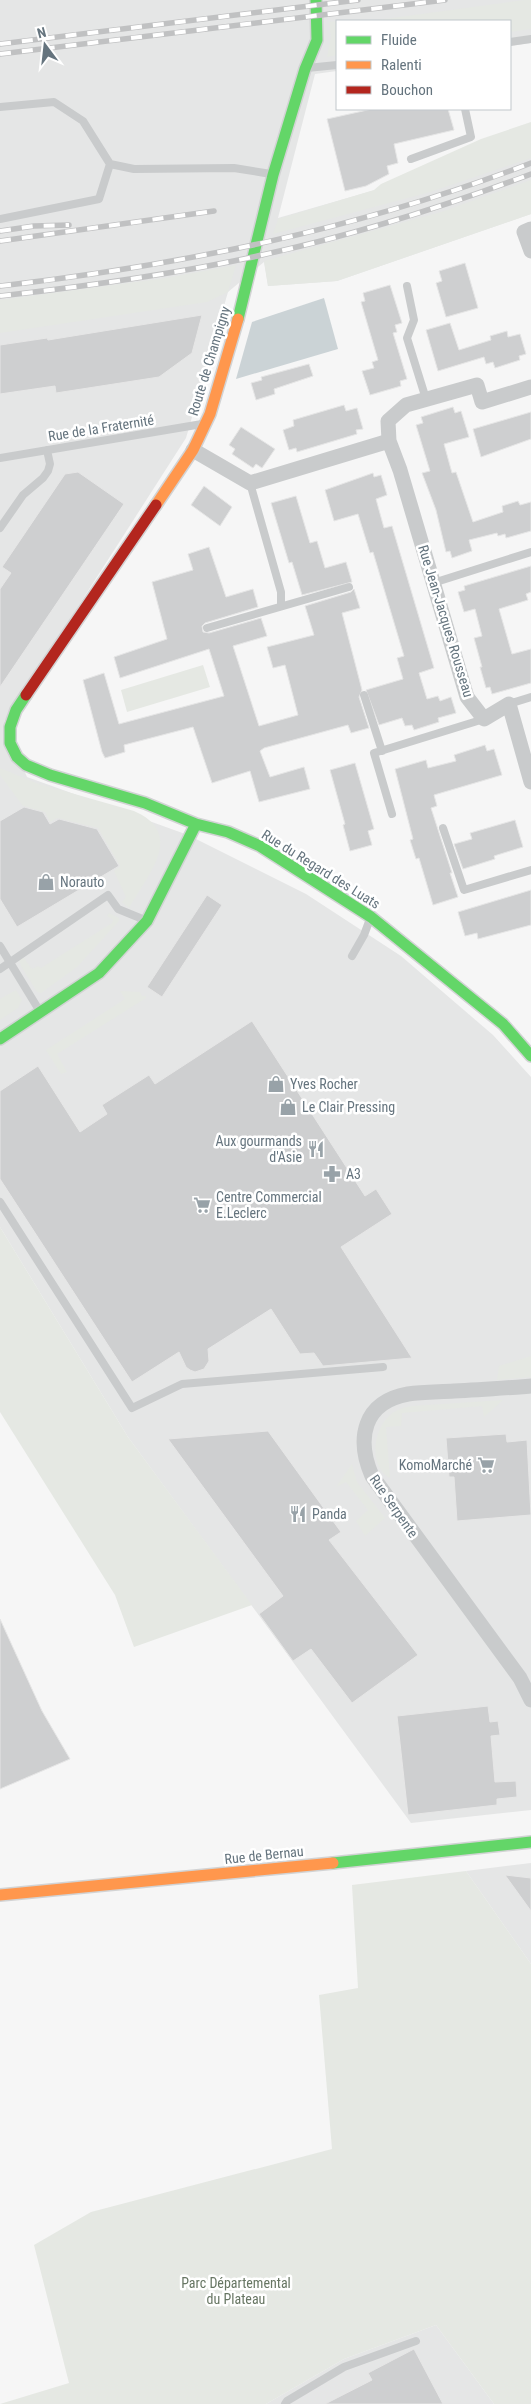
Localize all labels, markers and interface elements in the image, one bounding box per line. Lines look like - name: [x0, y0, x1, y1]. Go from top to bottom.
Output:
- north arrow: [20, 20, 70, 70]
- legend: [336, 20, 511, 110]
- text: N: [35, 24, 48, 41]
- text: Fluide: [381, 31, 417, 49]
- text: Ralenti: [381, 56, 422, 74]
- text: Bouchon: [381, 81, 433, 99]
- street label: Route de Champigny: [185, 304, 233, 418]
- street label: Rue de la Fraternité: [47, 412, 155, 444]
- street label: Rue Jean-Jacques Rousseau: [415, 543, 477, 699]
- street label: Rue du Regard des Luats: [259, 826, 383, 912]
- shop icon: Norauto: [36, 872, 56, 892]
- place label: Norauto: [60, 874, 104, 890]
- shop icon: Yves Rocher: [266, 1074, 286, 1094]
- place label: Yves Rocher: [290, 1076, 358, 1092]
- shop icon: Le Clair Pressing: [278, 1097, 298, 1117]
- place label: Le Clair Pressing: [302, 1099, 395, 1115]
- place label: Aux gourmands d'Asie: [216, 1133, 302, 1165]
- restaurant icon: Aux gourmands d'Asie: [306, 1139, 326, 1159]
- pharmacy icon: A3: [322, 1164, 342, 1184]
- place label: A3: [346, 1166, 361, 1182]
- place label: Centre Commercial E.Leclerc: [216, 1189, 322, 1221]
- supermarket icon: Centre Commercial E.Leclerc: [192, 1195, 212, 1215]
- supermarket icon: KomoMarché: [476, 1455, 496, 1475]
- place label: KomoMarché: [399, 1457, 472, 1473]
- street label: Rue Serpente: [367, 1472, 422, 1541]
- restaurant icon: Panda: [288, 1504, 308, 1524]
- place label: Panda: [312, 1506, 347, 1522]
- street label: Rue de Bernau: [224, 1843, 304, 1867]
- park label: Parc Départemental du Plateau: [181, 2275, 291, 2307]

